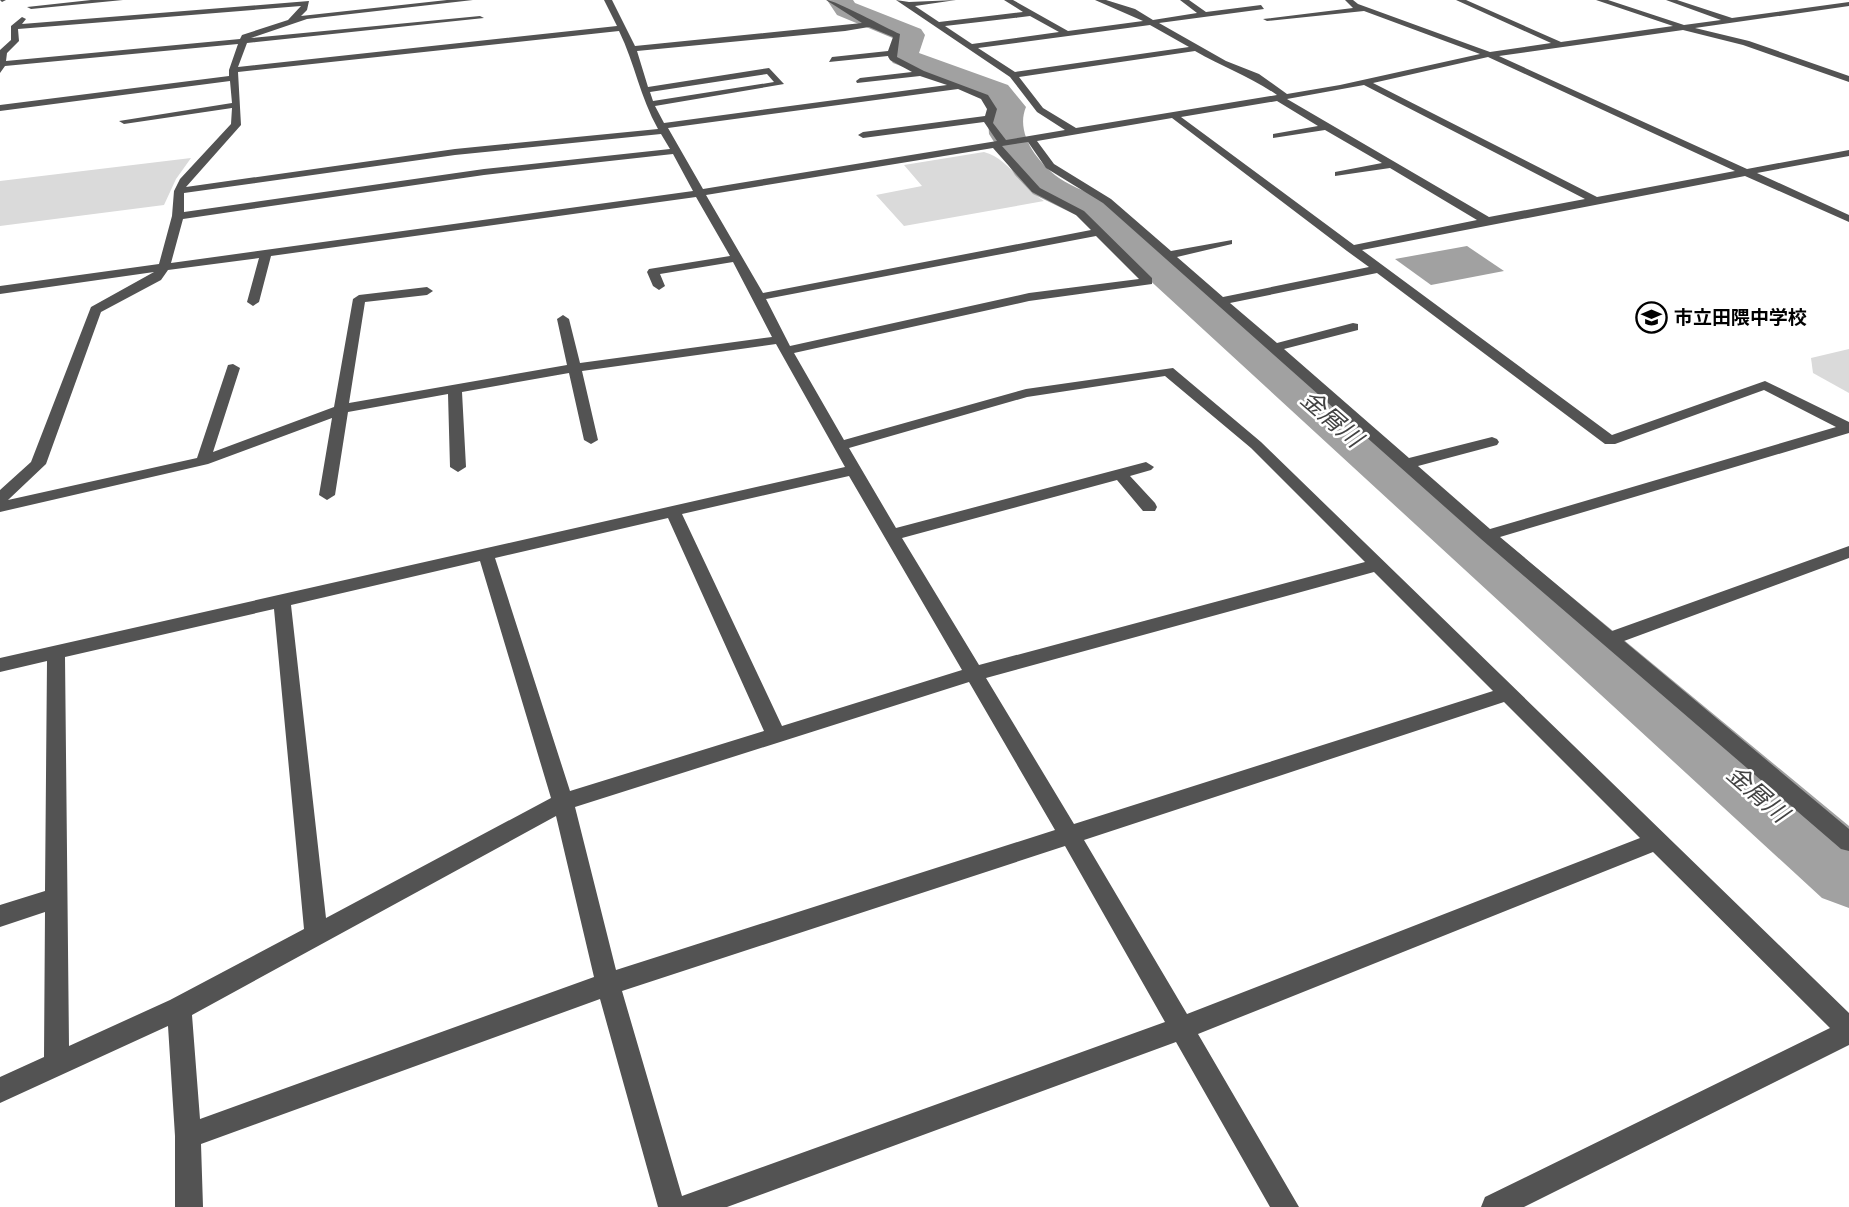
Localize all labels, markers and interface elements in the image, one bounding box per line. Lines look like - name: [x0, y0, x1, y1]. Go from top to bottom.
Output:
- school or university icon: 市立田隈中学校: [1634, 300, 1668, 334]
- place label: 市立田隈中学校: [1674, 305, 1807, 329]
- water label: 金屑川: [1295, 383, 1371, 455]
- water label: 金屑川: [1721, 758, 1797, 830]

